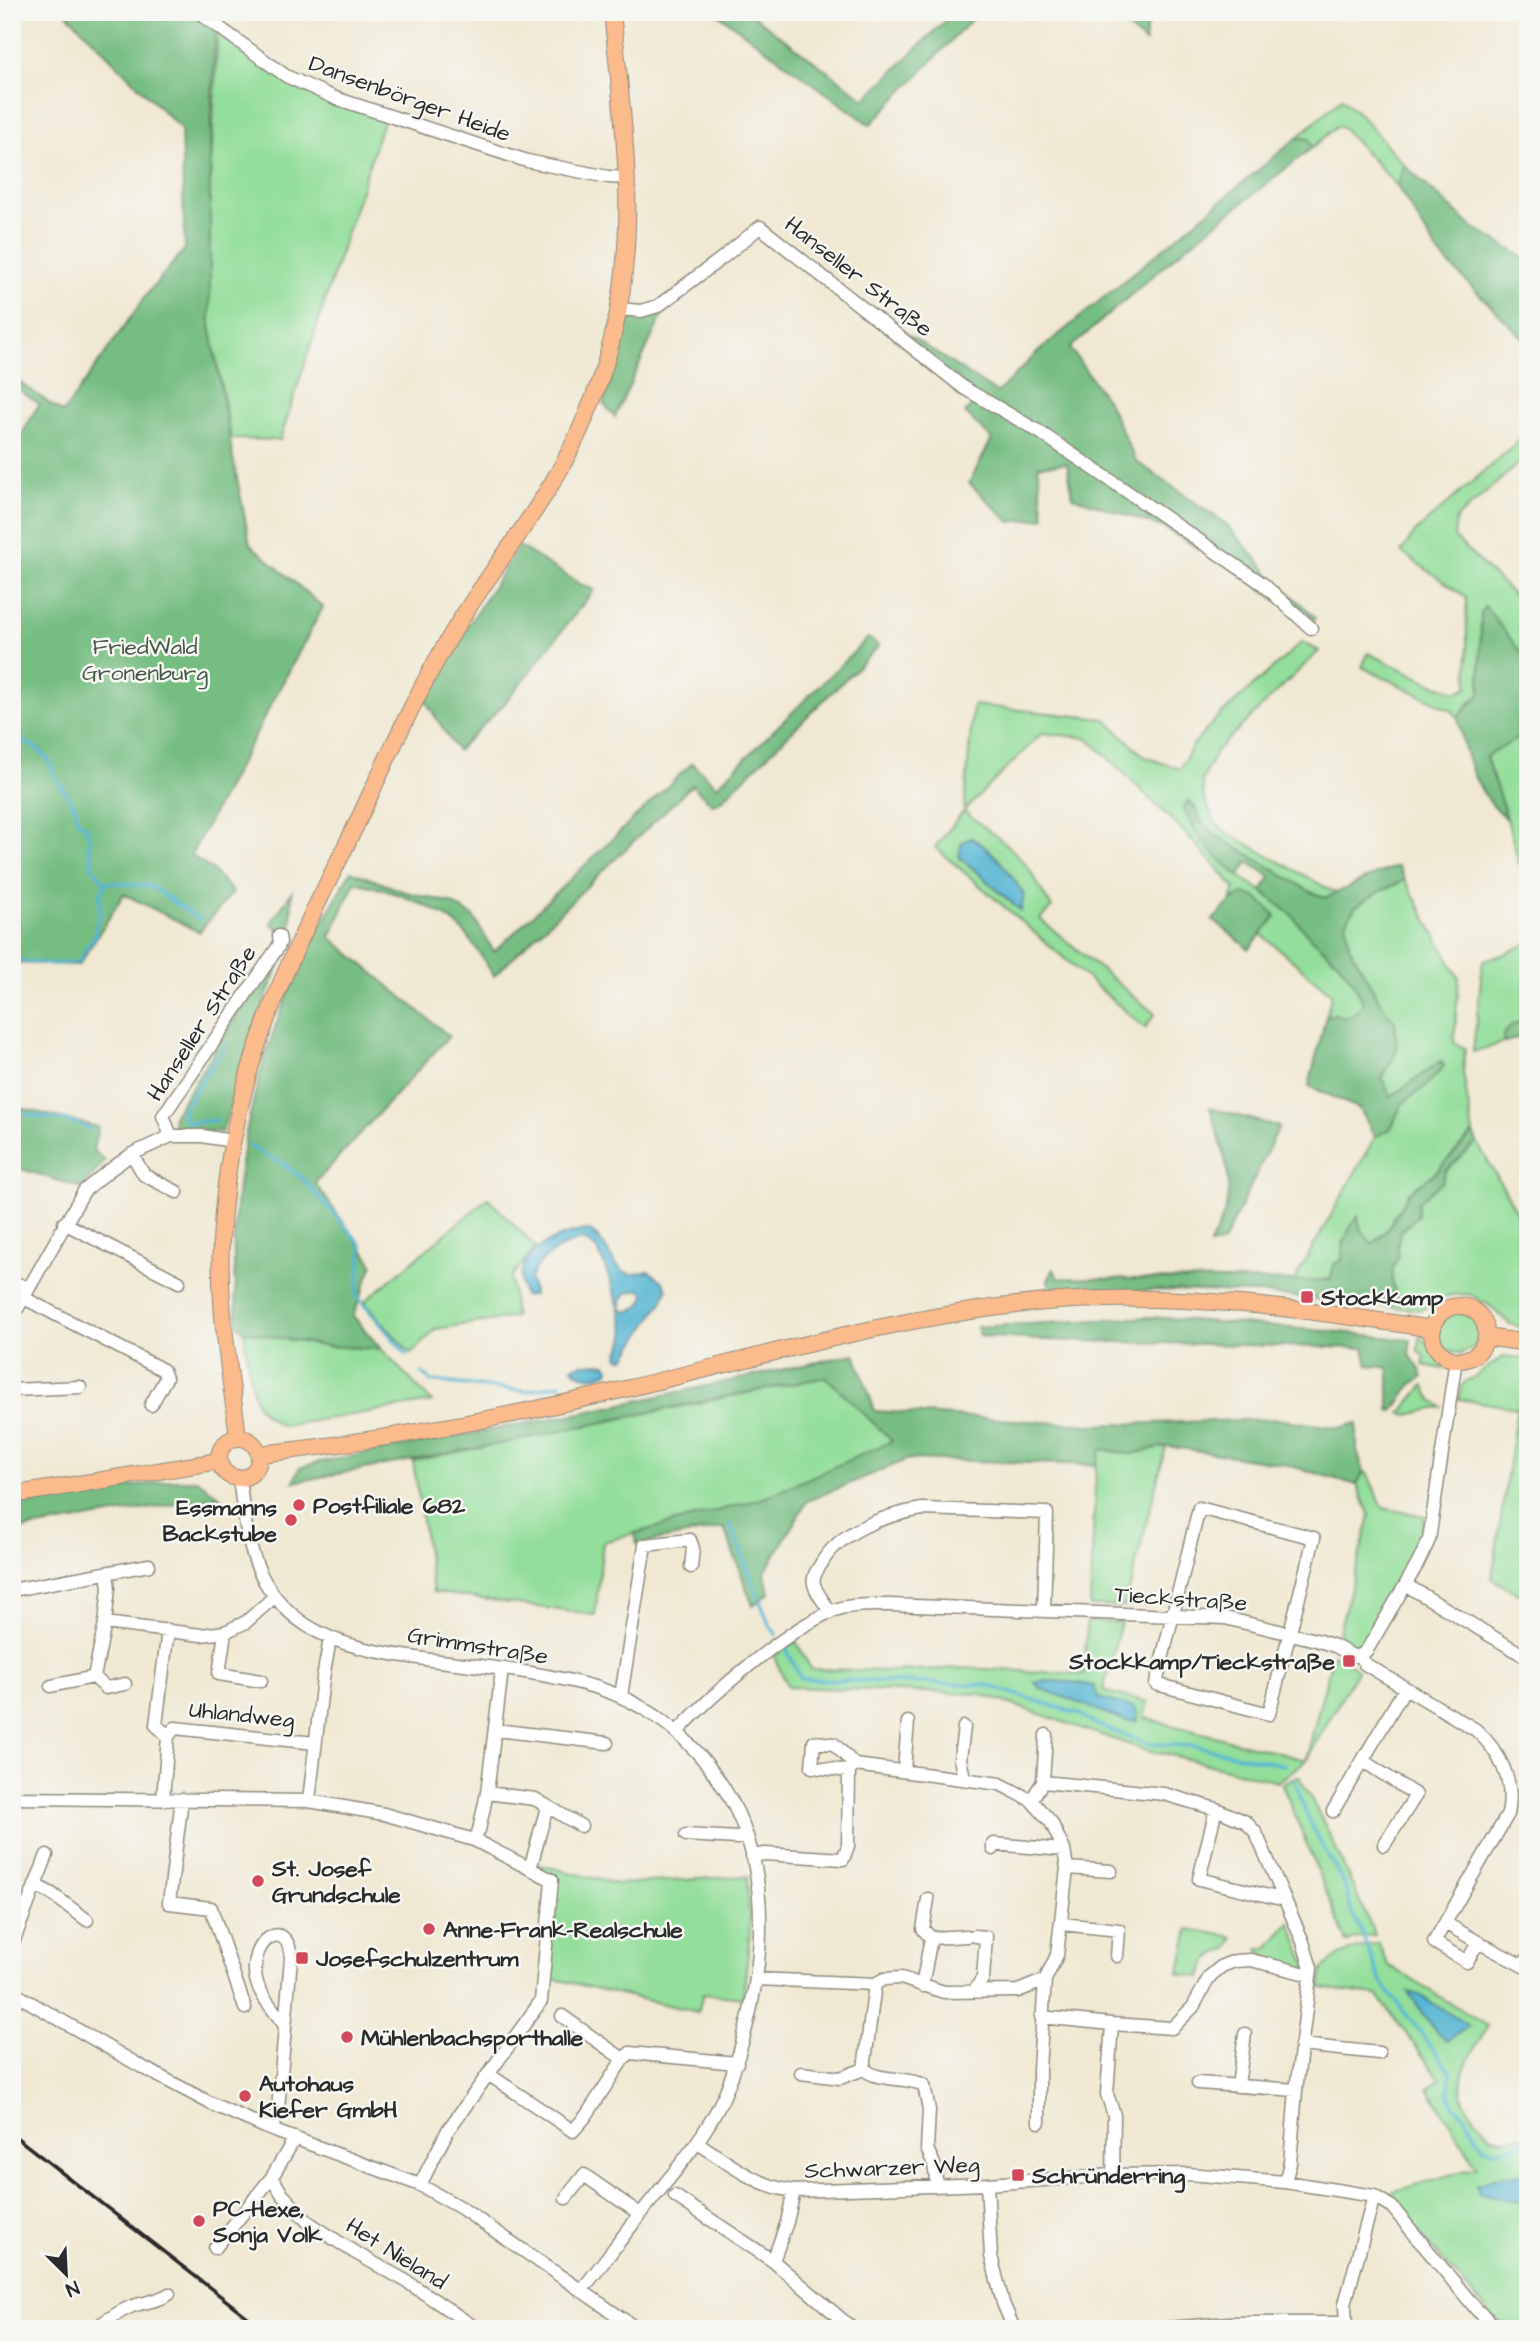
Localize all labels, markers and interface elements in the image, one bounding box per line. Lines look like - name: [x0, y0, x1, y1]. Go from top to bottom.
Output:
- street label: Dansenbörger Heide: [304, 48, 515, 151]
- street label: Hanseller Straße: [778, 209, 939, 345]
- park label: FriedWald Gronenburg: [82, 631, 208, 690]
- street label: Hanseller Straße: [139, 939, 264, 1108]
- place label: Stockkamp: [1320, 1282, 1443, 1314]
- marker: Stockkamp: [1299, 1289, 1315, 1305]
- place label: Postfiliale 682: [313, 1490, 466, 1522]
- place label: Essmanns Backstube: [162, 1492, 278, 1550]
- marker: Postfiliale 682: [291, 1497, 307, 1513]
- marker: Essmanns Backstube: [283, 1512, 299, 1528]
- street label: Tieckstraße: [1113, 1578, 1248, 1620]
- street label: Grimmstraße: [405, 1619, 550, 1673]
- place label: Stockkamp/Tieckstraße: [1068, 1646, 1336, 1678]
- marker: Stockkamp/Tieckstraße: [1341, 1653, 1357, 1669]
- street label: Uhlandweg: [187, 1694, 296, 1737]
- place label: St. Josef Grundschule: [271, 1853, 401, 1911]
- marker: St. Josef Grundschule: [250, 1873, 266, 1889]
- place label: Anne-Frank-Realschule: [443, 1914, 683, 1946]
- marker: Anne-Frank-Realschule: [421, 1921, 437, 1937]
- place label: Josefschulzentrum: [315, 1943, 520, 1975]
- marker: Josefschulzentrum: [294, 1950, 310, 1966]
- place label: Mühlenbachsporthalle: [361, 2022, 584, 2054]
- marker: Mühlenbachsporthalle: [339, 2029, 355, 2045]
- place label: Autohaus Kiefer GmbH: [259, 2068, 398, 2126]
- marker: Autohaus Kiefer GmbH: [237, 2088, 253, 2104]
- street label: Schwarzer Weg: [804, 2149, 980, 2188]
- place label: Schründerring: [1031, 2160, 1185, 2193]
- marker: Schründerring: [1010, 2167, 1026, 2183]
- place label: PC-Hexe, Sonja Volk: [212, 2193, 323, 2251]
- street label: Het Nieland: [340, 2210, 453, 2298]
- marker: PC-Hexe, Sonja Volk: [191, 2213, 207, 2229]
- north arrow: [32, 2240, 102, 2310]
- text: N: [61, 2273, 83, 2303]

